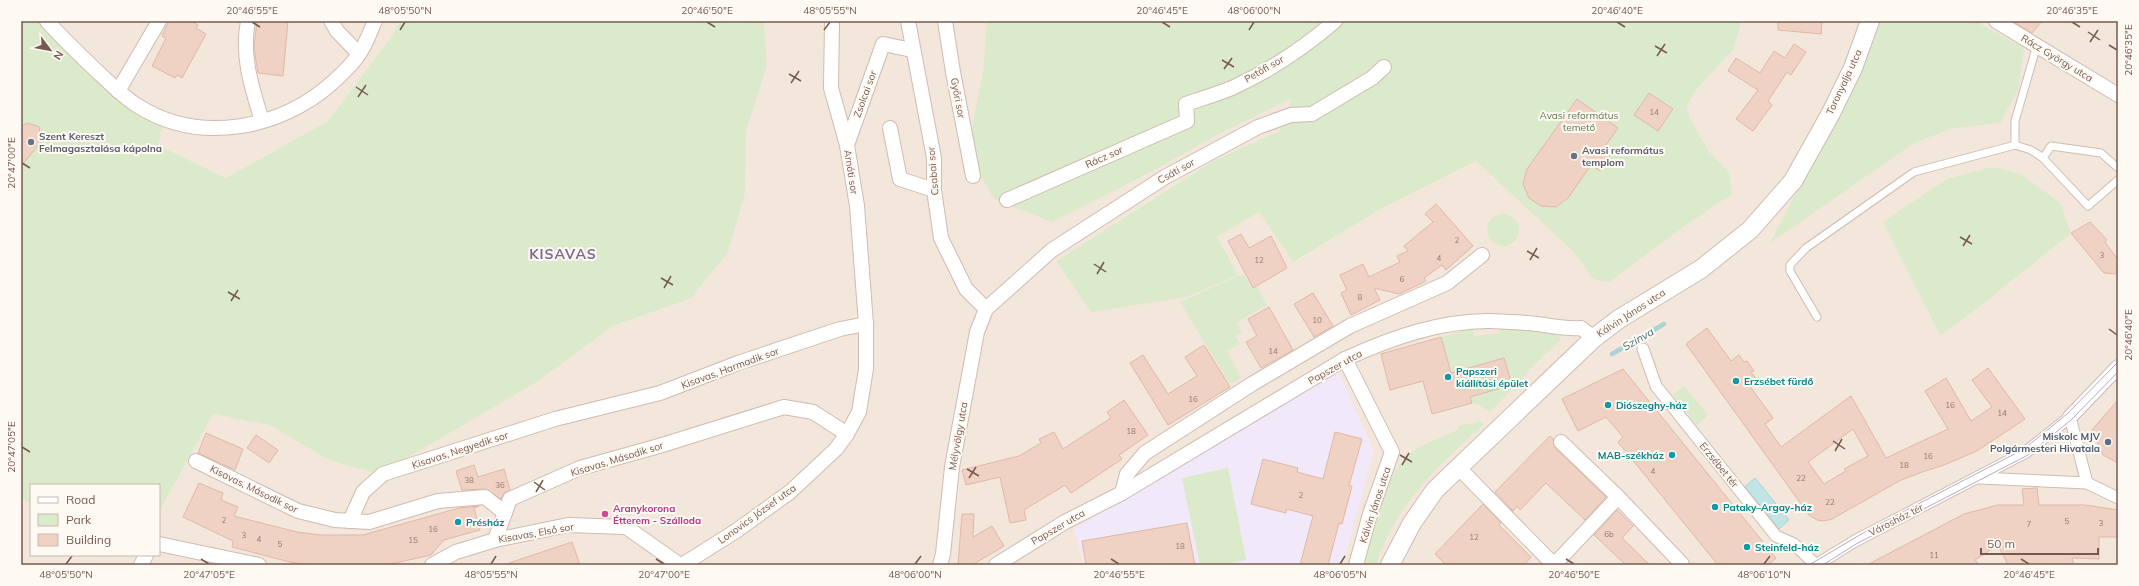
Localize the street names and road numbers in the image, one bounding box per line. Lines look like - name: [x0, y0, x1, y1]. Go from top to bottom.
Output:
- street label: Rácz György utca: [2019, 31, 2095, 85]
- street label: Toronyalja utca: [1823, 47, 1865, 117]
- street label: Petőfi sor: [1242, 52, 1286, 86]
- street label: Zsolcai sor: [850, 68, 880, 119]
- street label: Győri sor: [948, 77, 968, 120]
- street label: Rácz sor: [1083, 143, 1125, 171]
- street label: Csabai sor: [924, 146, 942, 196]
- street label: Arnóti sor: [841, 149, 861, 196]
- street label: Csáti sor: [1155, 155, 1197, 187]
- street label: Kálvin János utca: [1594, 286, 1668, 340]
- street label: Kisavas, Harmadik sor: [679, 344, 781, 392]
- street label: Papszer utca: [1306, 347, 1364, 387]
- street label: Mélyvölgy utca: [946, 401, 970, 471]
- street label: Kisavas, Negyedik sor: [410, 428, 510, 472]
- street label: Kisavas, Második sor: [569, 439, 665, 479]
- street label: Erzsébet tér: [1697, 439, 1742, 491]
- street label: Kisavas, Második sor: [208, 462, 300, 516]
- street label: Kálvin János utca: [1357, 465, 1393, 545]
- street label: Lonovics József utca: [715, 481, 799, 547]
- street label: Városház tér: [1867, 501, 1926, 539]
- street label: Papszer utca: [1029, 506, 1087, 548]
- street label: Kisavas, Első sor: [497, 520, 575, 546]

